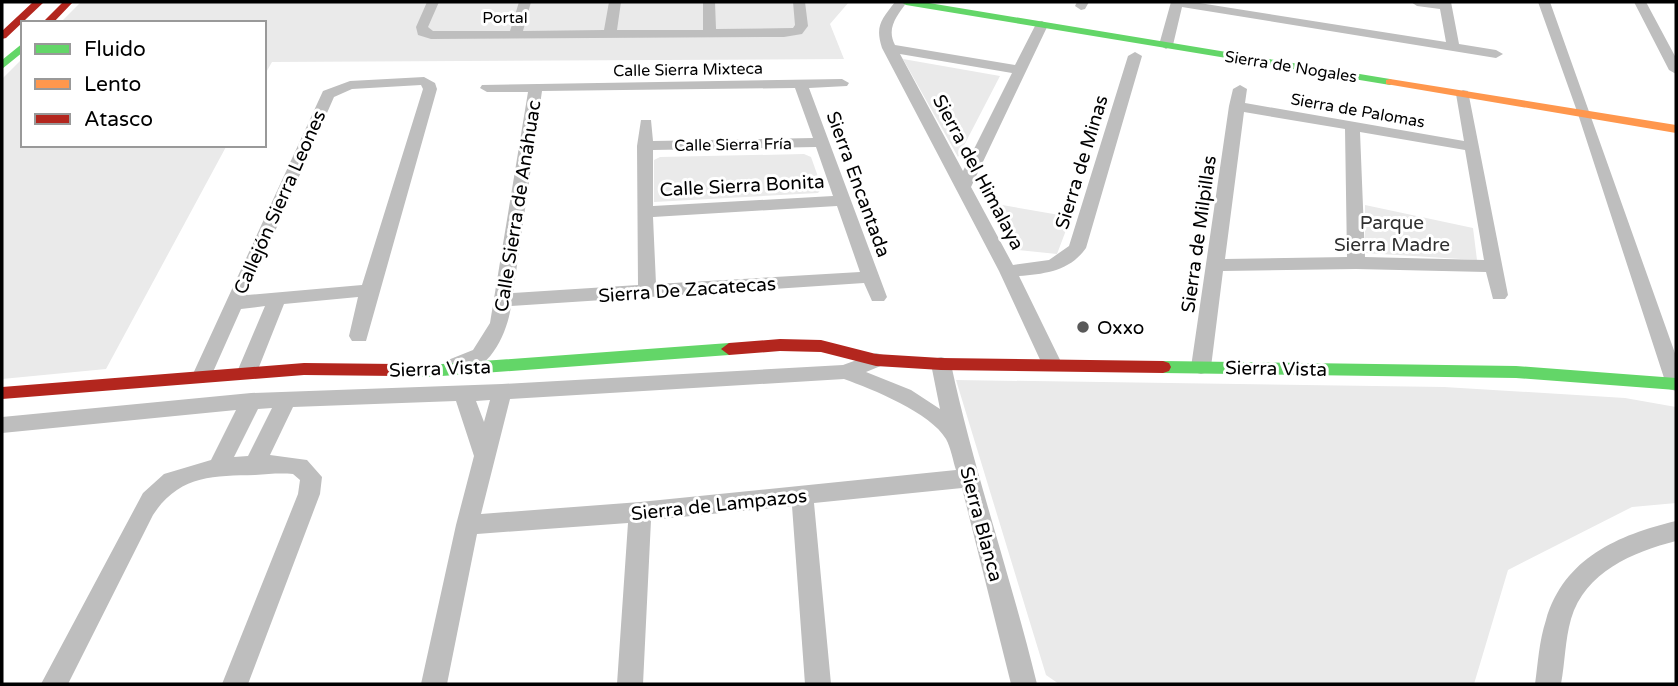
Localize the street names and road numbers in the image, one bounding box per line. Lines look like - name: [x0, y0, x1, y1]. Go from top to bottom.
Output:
- street label: Portal: [482, 8, 528, 28]
- street label: Sierra de Nogales: [1223, 47, 1358, 87]
- street label: Calle Sierra Mixteca: [613, 59, 763, 81]
- street label: Sierra de Palomas: [1289, 89, 1426, 133]
- street label: Sierra del Himalaya: [928, 91, 1028, 254]
- street label: Sierra de Minas: [1051, 93, 1113, 232]
- street label: Calle Sierra de Anáhuac: [490, 99, 546, 314]
- street label: Callejón Sierra Leones: [229, 107, 330, 298]
- street label: Sierra Encantada: [821, 108, 895, 260]
- street label: Calle Sierra Fría: [674, 134, 792, 156]
- street label: Sierra de Milpillas: [1177, 154, 1221, 314]
- street label: Calle Sierra Bonita: [659, 171, 825, 201]
- street label: Sierra De Zacatecas: [598, 273, 777, 307]
- street label: Sierra Vista: [389, 356, 491, 382]
- street label: Sierra Vista: [1225, 357, 1327, 381]
- street label: Sierra Blanca: [955, 464, 1007, 584]
- street label: Sierra de Lampazos: [630, 485, 808, 525]

